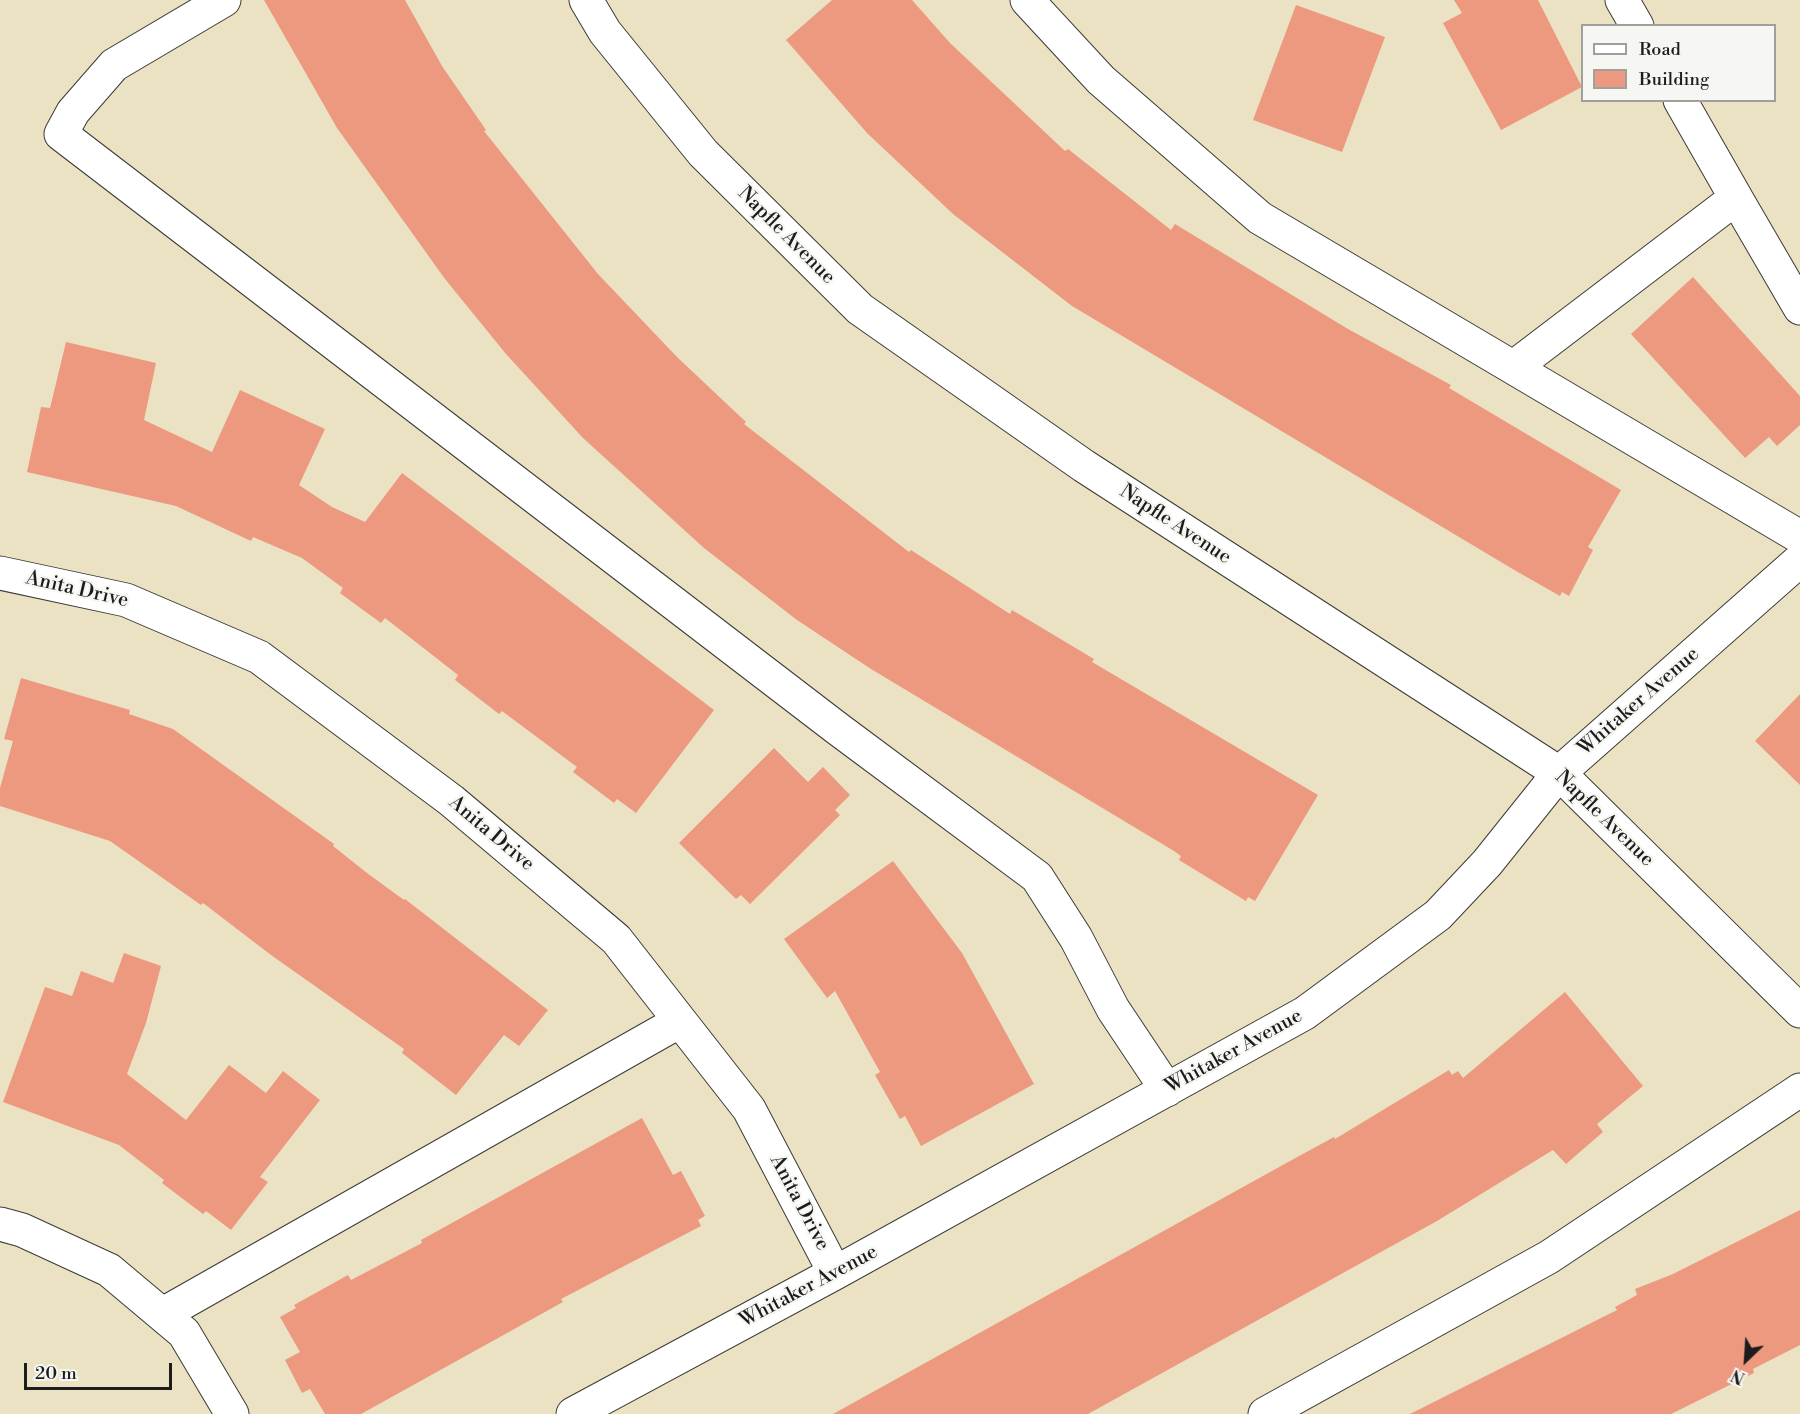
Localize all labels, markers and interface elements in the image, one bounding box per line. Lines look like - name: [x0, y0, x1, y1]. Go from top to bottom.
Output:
- legend: [1581, 24, 1776, 102]
- text: Road: [1639, 38, 1681, 61]
- text: Building: [1639, 68, 1709, 91]
- street label: Napfle Avenue: [732, 182, 840, 290]
- street label: Napfle Avenue: [1115, 480, 1235, 570]
- street label: Anita Drive: [23, 567, 131, 613]
- street label: Whitaker Avenue: [1573, 643, 1705, 761]
- street label: Napfle Avenue: [1550, 766, 1658, 872]
- street label: Anita Drive: [443, 791, 539, 877]
- street label: Whitaker Avenue: [1161, 1004, 1307, 1100]
- street label: Anita Drive: [764, 1151, 834, 1255]
- street label: Whitaker Avenue: [736, 1240, 882, 1334]
- north arrow: [1716, 1330, 1776, 1390]
- scale bar: [27, 1351, 176, 1389]
- text: 20 m: [35, 1362, 77, 1385]
- text: N: [1728, 1365, 1748, 1388]

